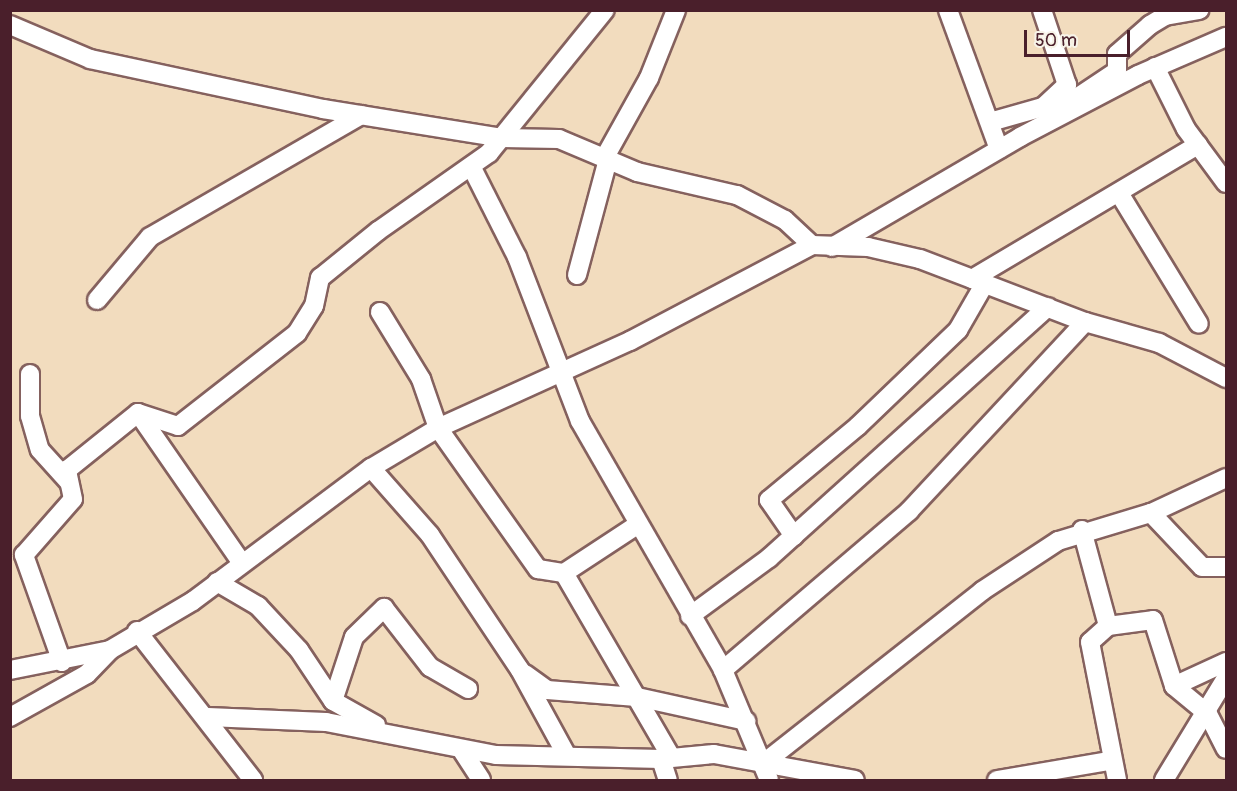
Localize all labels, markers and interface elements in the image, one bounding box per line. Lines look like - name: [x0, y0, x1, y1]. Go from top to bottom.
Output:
- scale bar: [1027, 18, 1134, 56]
- text: 50 m: [1035, 29, 1077, 52]

